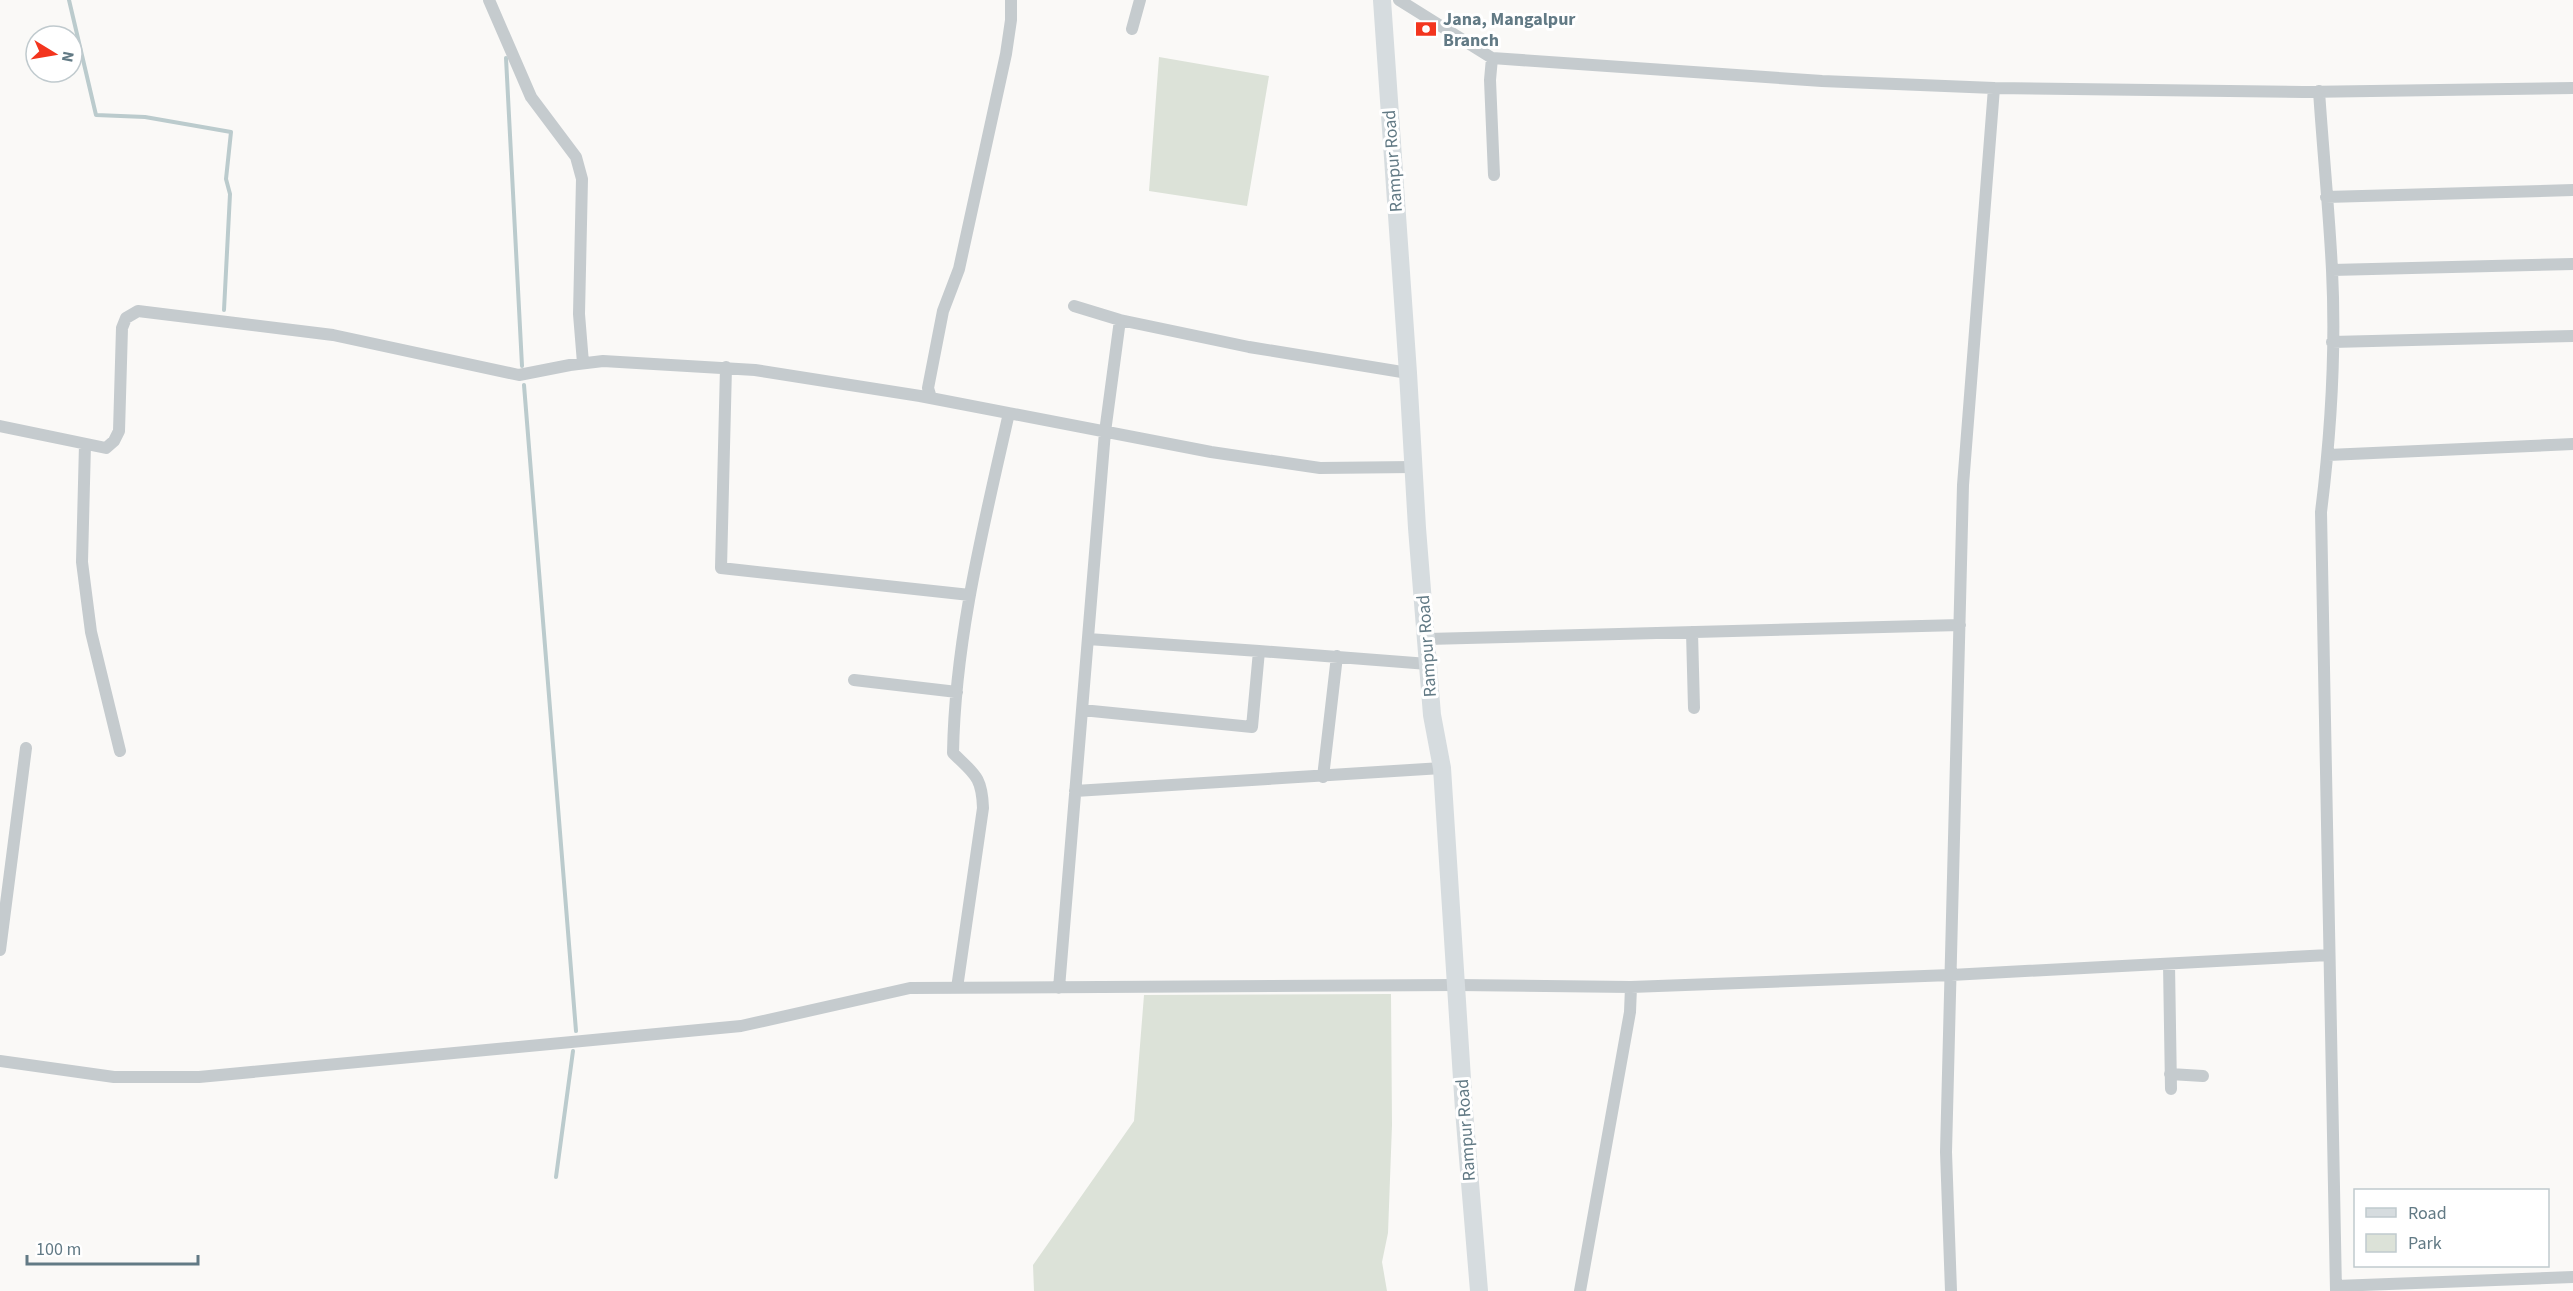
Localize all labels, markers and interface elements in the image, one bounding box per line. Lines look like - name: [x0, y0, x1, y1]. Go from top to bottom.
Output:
- place label: Jana, Mangalpur Branch: [1443, 7, 1576, 53]
- bank icon: Jana, Mangalpur Branch: [1414, 17, 1438, 41]
- north arrow: [24, 24, 84, 84]
- text: N: [56, 49, 80, 64]
- street label: Rampur Road: [1377, 109, 1409, 213]
- street label: Rampur Road: [1411, 594, 1443, 698]
- street label: Rampur Road: [1450, 1078, 1482, 1182]
- legend: [2354, 1189, 2549, 1267]
- text: Road: [2408, 1201, 2447, 1226]
- scale bar: [27, 1228, 198, 1266]
- text: Park: [2408, 1231, 2442, 1256]
- text: 100 m: [36, 1237, 81, 1262]

